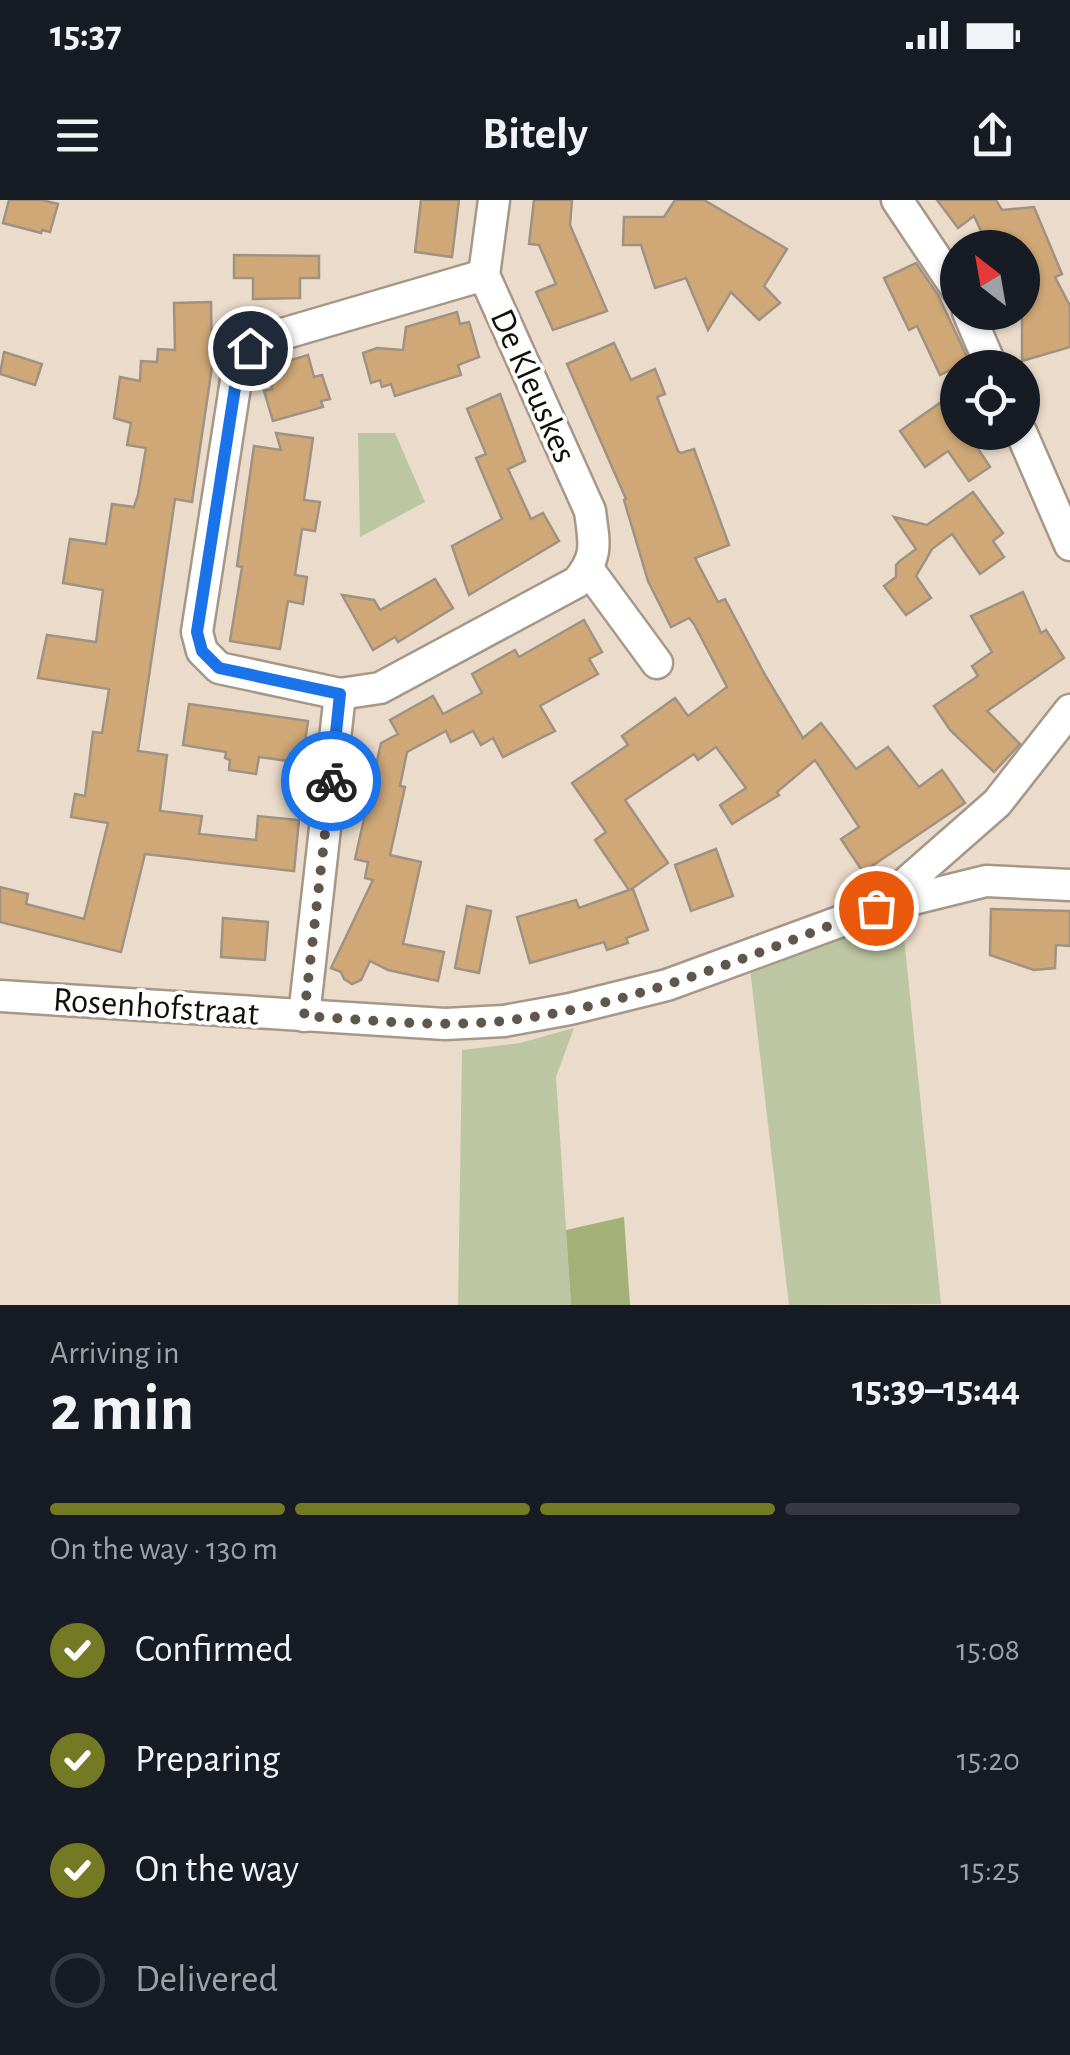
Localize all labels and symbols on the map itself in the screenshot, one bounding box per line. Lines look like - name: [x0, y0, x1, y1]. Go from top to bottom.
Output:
- north arrow: [940, 230, 1040, 330]
- street label: De Kleuskes: [484, 304, 582, 468]
- pin: [208, 306, 293, 391]
- courier: [281, 731, 381, 831]
- pin: [834, 866, 919, 951]
- street label: Rosenhofstraat: [52, 982, 260, 1032]

